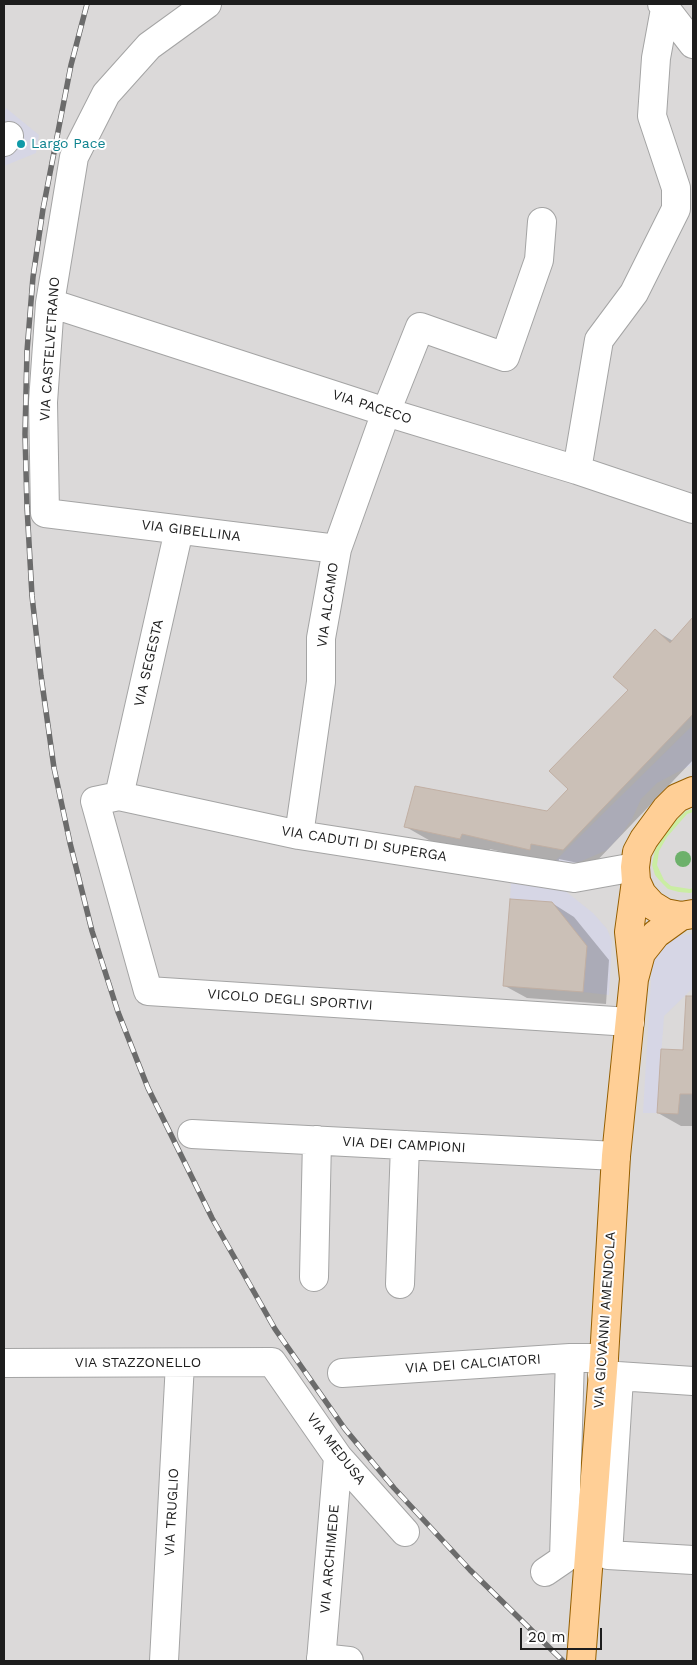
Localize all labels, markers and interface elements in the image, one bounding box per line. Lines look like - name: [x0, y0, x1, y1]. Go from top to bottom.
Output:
- place label: Largo Pace: [31, 136, 106, 152]
- marker: Largo Pace: [15, 138, 27, 150]
- street label: VIA CASTELVETRANO: [37, 276, 63, 422]
- street label: VIA PACECO: [330, 386, 414, 428]
- street label: VIA GIBELLINA: [140, 517, 242, 545]
- street label: VIA ALCAMO: [314, 561, 342, 649]
- street label: VIA SEGESTA: [131, 618, 167, 708]
- street label: VIA CADUTI DI SUPERGA: [280, 823, 448, 865]
- street label: VICOLO DEGLI SPORTIVI: [207, 986, 373, 1014]
- street label: VIA DEI CAMPIONI: [342, 1133, 466, 1157]
- street label: VIA GIOVANNI AMENDOLA: [590, 1231, 620, 1409]
- street label: VIA DEI CALCIATORI: [405, 1351, 541, 1377]
- street label: VIA STAZZONELLO: [75, 1355, 201, 1371]
- street label: VIA MEDUSA: [303, 1410, 369, 1488]
- street label: VIA TRUGLIO: [161, 1468, 183, 1556]
- street label: VIA ARCHIMEDE: [317, 1504, 343, 1614]
- scale bar: [522, 1618, 604, 1650]
- text: 20 m: [528, 1628, 566, 1646]

